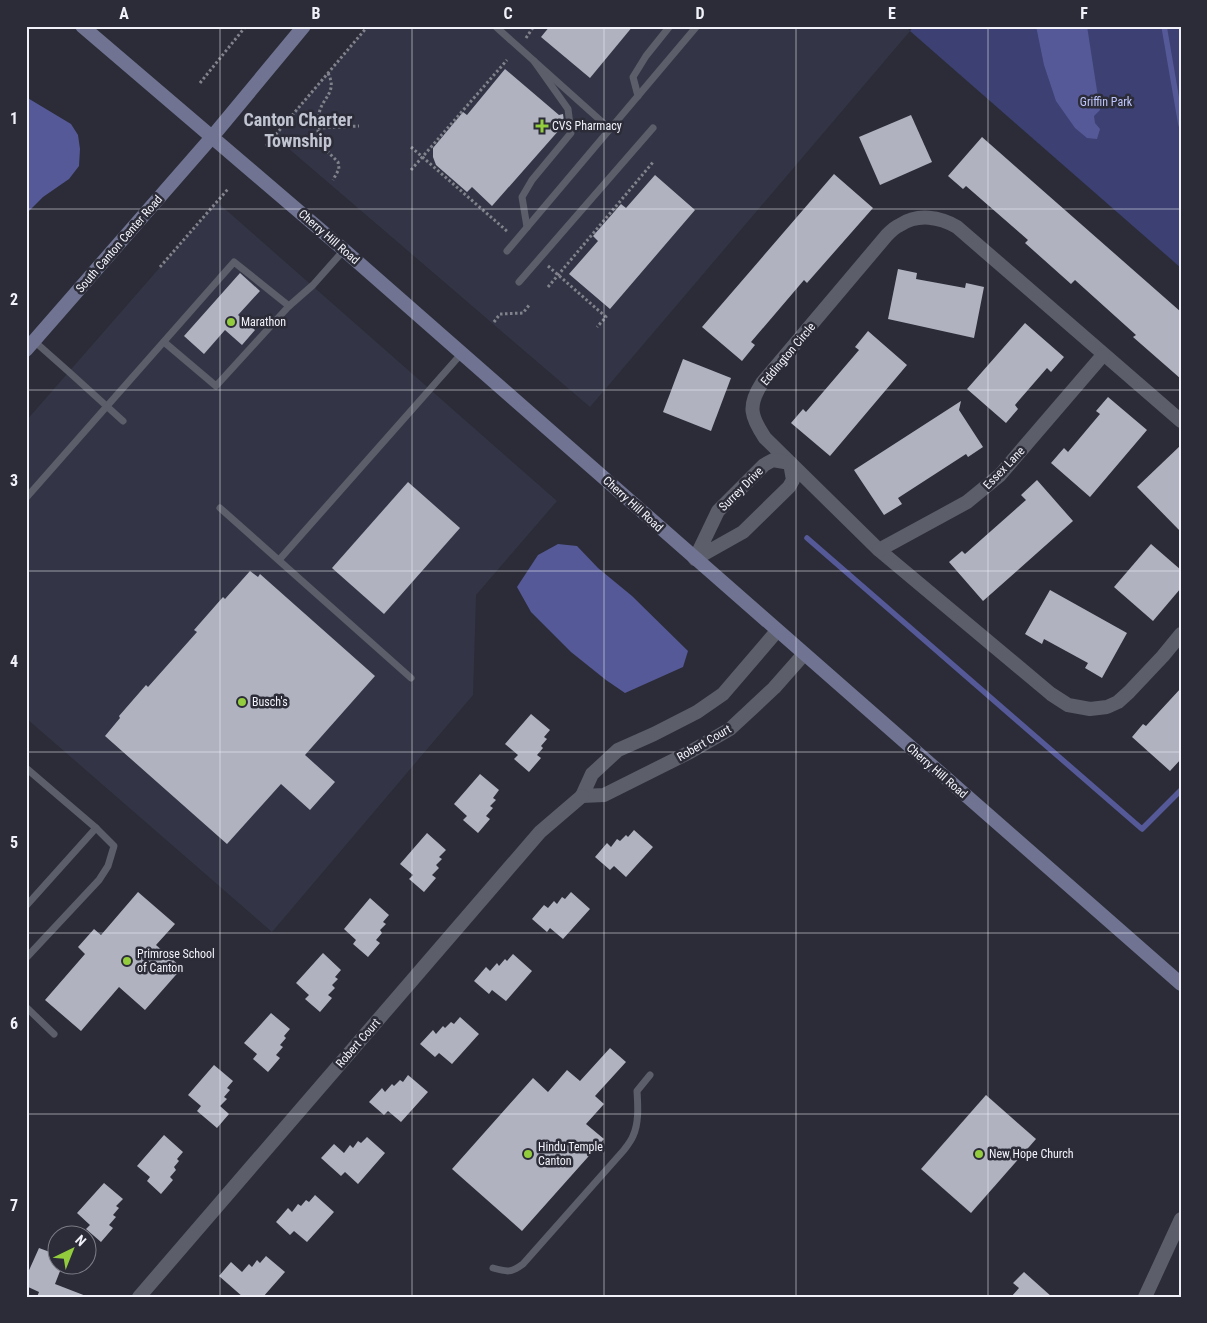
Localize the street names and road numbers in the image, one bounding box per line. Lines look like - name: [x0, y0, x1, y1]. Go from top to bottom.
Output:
- street label: South Canton Center Road: [73, 192, 165, 296]
- street label: Cherry Hill Road: [296, 207, 362, 267]
- street label: Eddington Circle: [758, 320, 818, 388]
- street label: Essex Lane: [980, 444, 1028, 492]
- street label: Surrey Drive: [716, 464, 766, 514]
- street label: Cherry Hill Road: [600, 473, 666, 535]
- street label: Robert Court: [674, 722, 734, 764]
- street label: Cherry Hill Road: [904, 741, 970, 801]
- street label: Robert Court: [333, 1015, 383, 1070]

